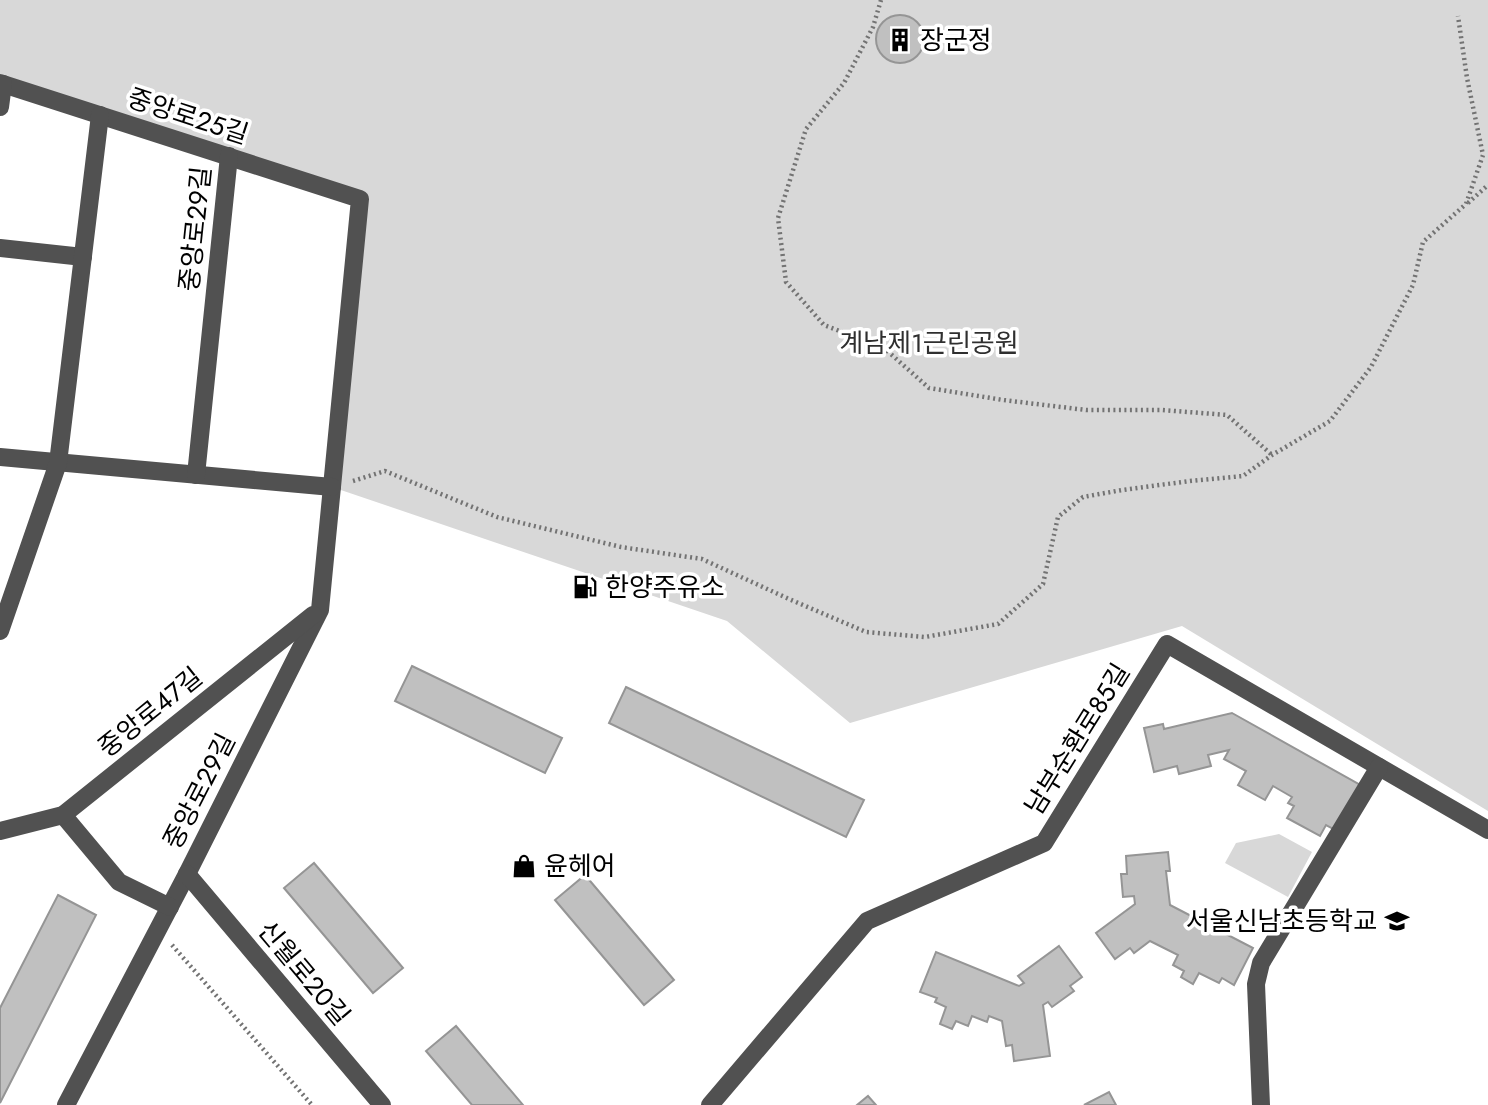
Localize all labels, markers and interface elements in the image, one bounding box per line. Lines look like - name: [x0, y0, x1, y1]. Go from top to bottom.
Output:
- place label: 장군정: [920, 21, 992, 59]
- building icon: 장군정: [886, 26, 914, 54]
- street label: 중앙로25길: [123, 79, 253, 153]
- street label: 중앙로29길: [170, 165, 220, 293]
- park label: 계남제1근린공원: [839, 324, 1019, 362]
- place label: 한양주유소: [605, 568, 725, 606]
- fuel station icon: 한양주유소: [571, 573, 599, 601]
- street label: 남부순환로85길: [1015, 656, 1139, 822]
- street label: 중앙로47길: [90, 658, 210, 766]
- street label: 중앙로29길: [154, 726, 244, 856]
- place label: 윤헤어: [544, 847, 616, 885]
- shop icon: 윤헤어: [510, 852, 538, 880]
- place label: 서울신남초등학교: [1186, 902, 1377, 940]
- school or university icon: 서울신남초등학교: [1383, 907, 1411, 935]
- street label: 신월로20길: [249, 912, 359, 1034]

